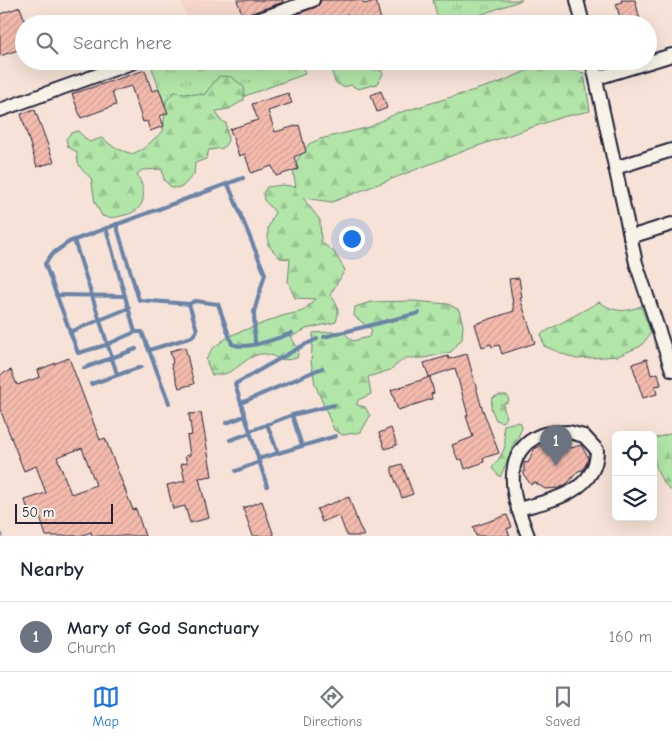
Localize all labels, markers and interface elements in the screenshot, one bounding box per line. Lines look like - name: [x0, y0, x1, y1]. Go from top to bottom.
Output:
- search box: [15, 15, 657, 70]
- icon: search: [33, 29, 61, 57]
- text: Search here: [73, 32, 172, 54]
- your location: [339, 226, 365, 252]
- pin: 1: [540, 425, 572, 466]
- map controls: [612, 431, 657, 521]
- button: locate: [612, 431, 657, 476]
- button: layers: [612, 476, 657, 521]
- scale bar: [15, 501, 112, 524]
- text: 50 m: [22, 504, 54, 521]
- text: Nearby: [20, 557, 84, 581]
- text: Mary of God Sanctuary: [67, 617, 259, 639]
- text: 1: [33, 628, 39, 646]
- text: 160 m: [609, 628, 652, 646]
- text: Church: [67, 639, 116, 657]
- tab: Map: [92, 683, 120, 730]
- tab: Directions: [303, 683, 362, 730]
- tab: Saved: [545, 683, 580, 730]

